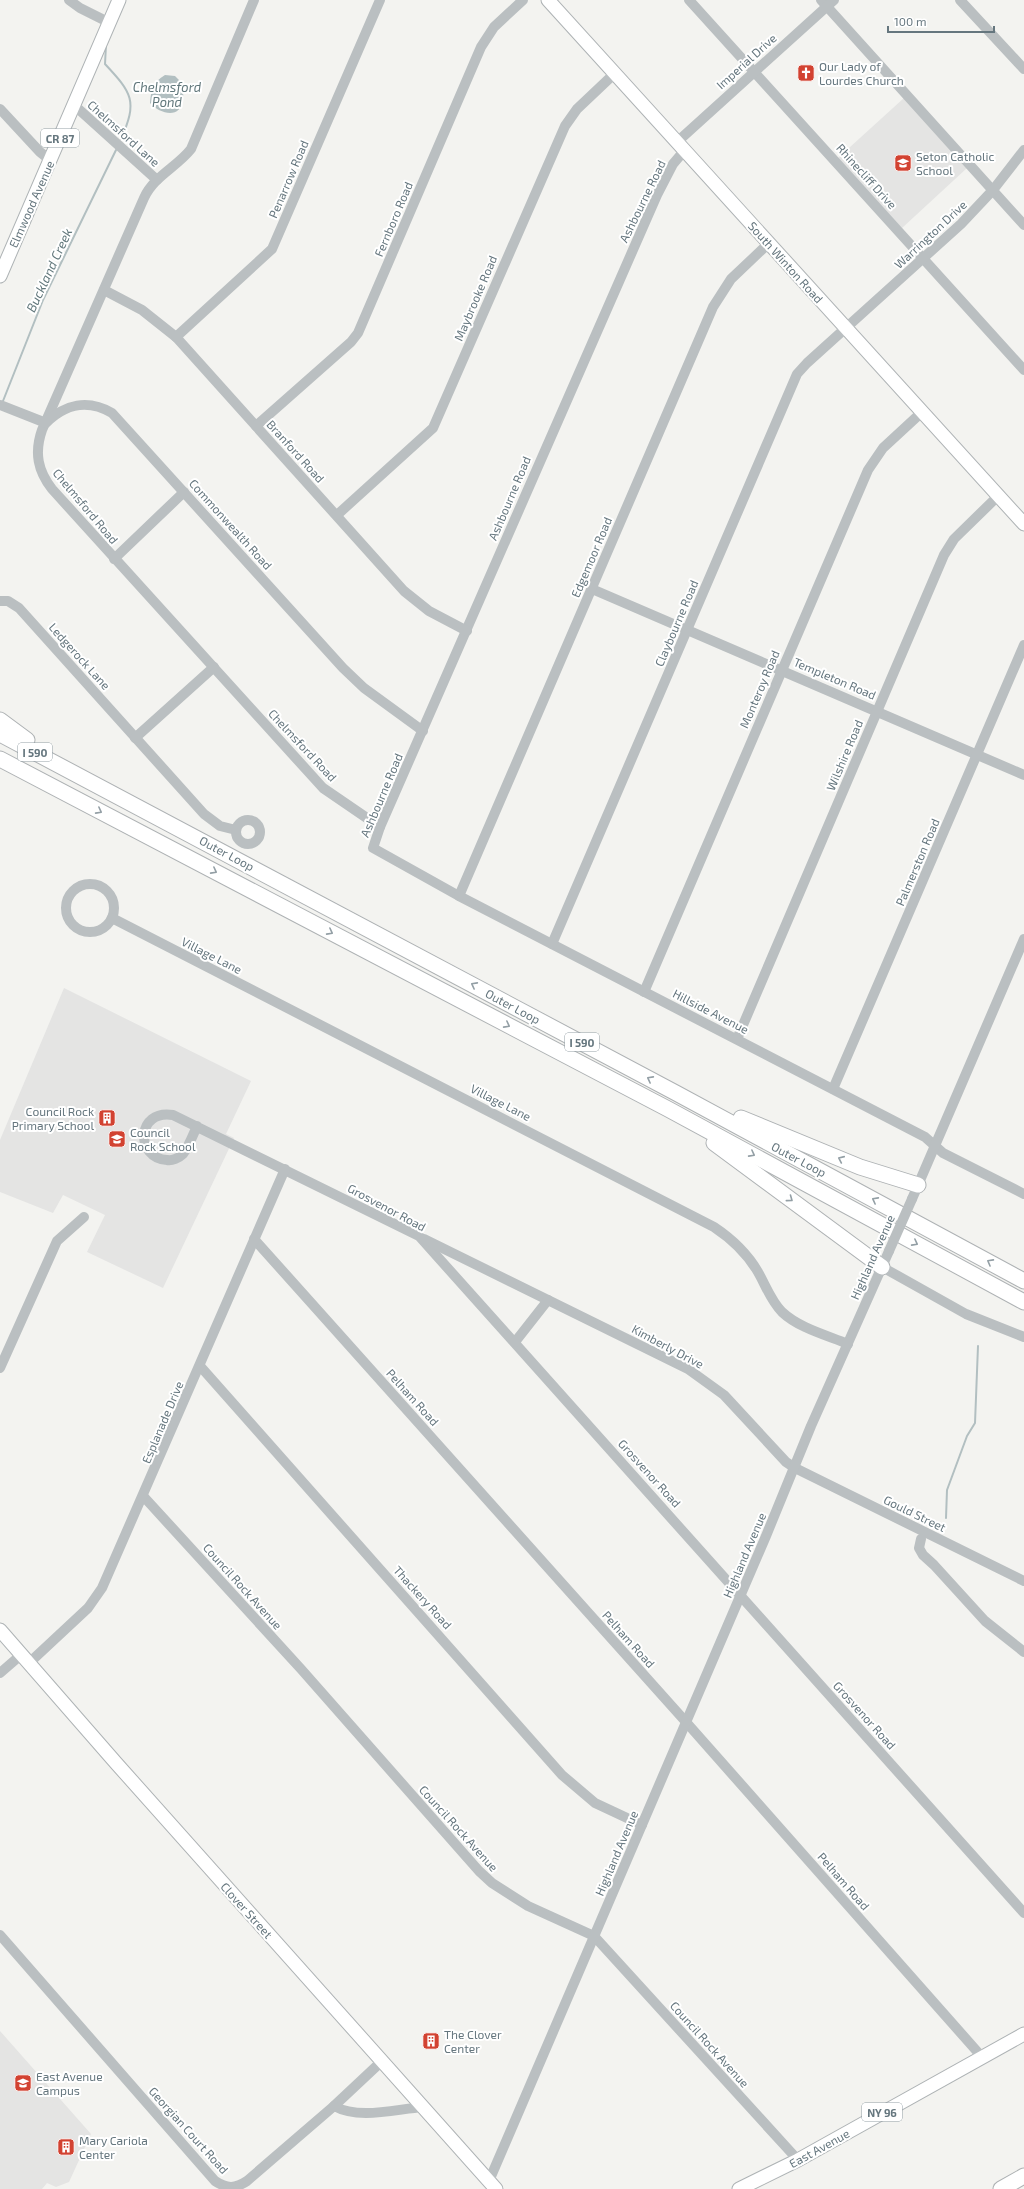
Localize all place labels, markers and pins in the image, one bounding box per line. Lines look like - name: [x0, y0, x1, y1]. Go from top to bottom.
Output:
- place label: Our Lady of Lourdes Church: [819, 59, 904, 87]
- church icon: Our Lady of Lourdes Church: [796, 63, 816, 83]
- place label: Seton Catholic School: [916, 149, 995, 177]
- school or university icon: Seton Catholic School: [893, 153, 913, 173]
- place label: Council Rock Primary School: [12, 1104, 94, 1132]
- building icon: Council Rock Primary School: [97, 1108, 117, 1128]
- place label: Council Rock School: [130, 1125, 196, 1153]
- school or university icon: Council Rock School: [107, 1129, 127, 1149]
- place label: The Clover Center: [444, 2027, 502, 2055]
- building icon: The Clover Center: [421, 2031, 441, 2051]
- place label: East Avenue Campus: [36, 2069, 103, 2097]
- school or university icon: East Avenue Campus: [13, 2073, 33, 2093]
- place label: Mary Cariola Center: [79, 2133, 148, 2161]
- building icon: Mary Cariola Center: [56, 2137, 76, 2157]

